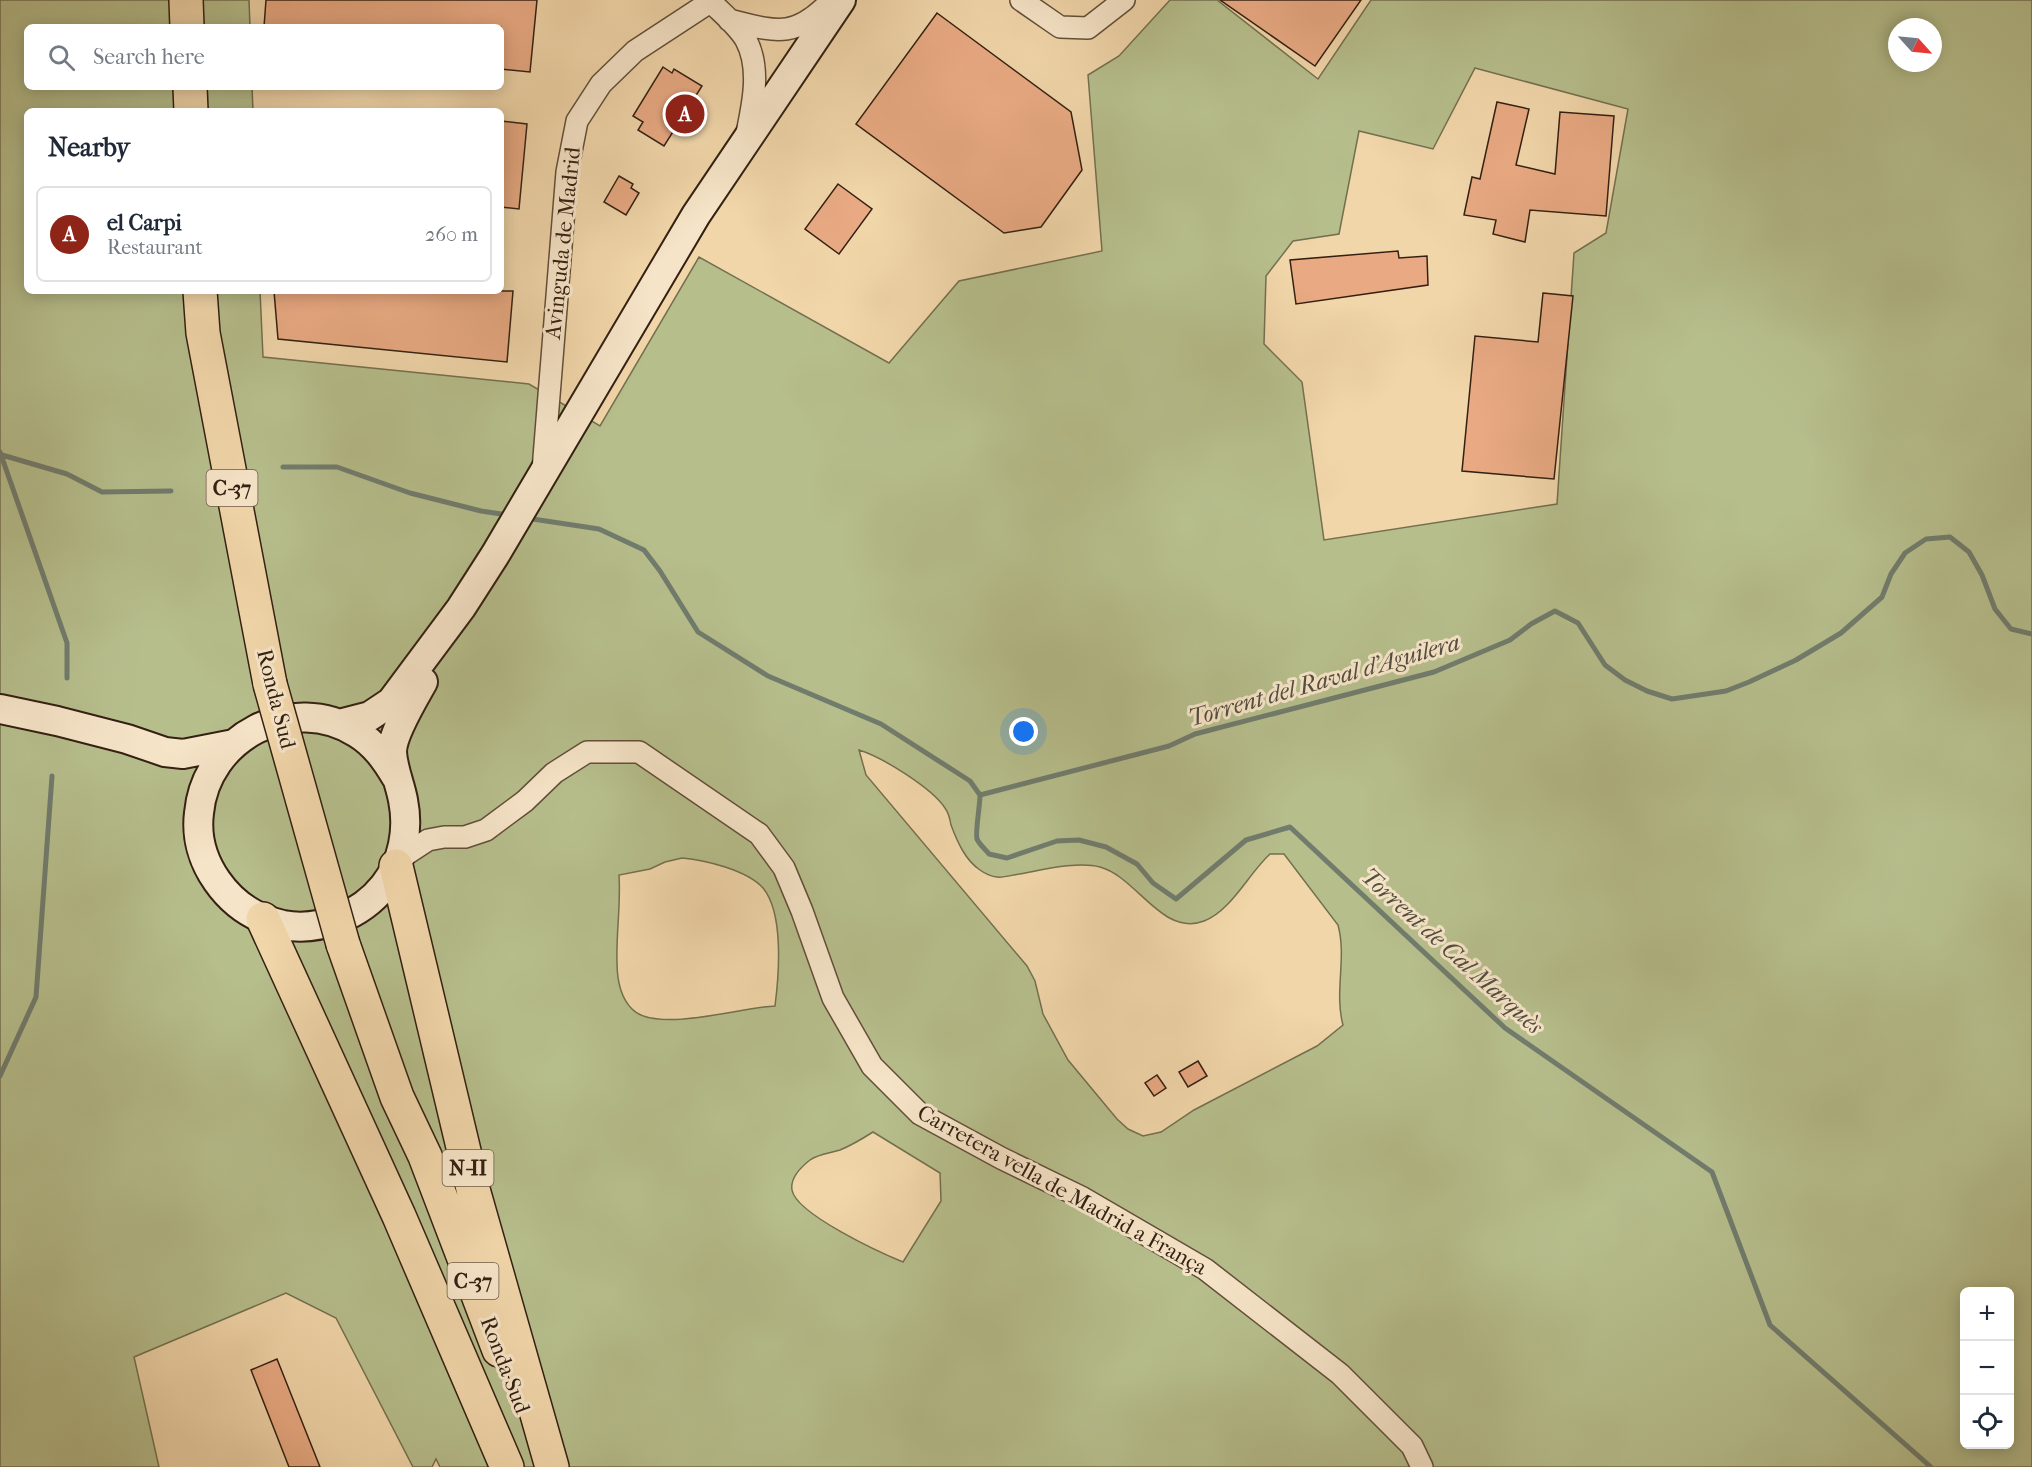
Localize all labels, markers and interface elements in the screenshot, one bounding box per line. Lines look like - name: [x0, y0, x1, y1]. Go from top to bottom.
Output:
- north arrow: [1888, 18, 1942, 72]
- search box: [24, 24, 504, 90]
- icon: search: [45, 41, 78, 74]
- text: Search here: [93, 44, 205, 70]
- pin: A: [666, 92, 704, 136]
- text: Nearby: [48, 132, 130, 163]
- street label: Avinguda de Madrid: [540, 145, 586, 341]
- text: el Carpi: [107, 210, 182, 236]
- text: A: [63, 223, 76, 246]
- text: 260 m: [425, 223, 478, 246]
- text: Restaurant: [107, 236, 203, 259]
- road number: C-37: [206, 470, 258, 506]
- water label: Torrent del Raval d'Aguilera: [1185, 628, 1463, 732]
- street label: Ronda Sud: [251, 646, 301, 753]
- your location: [1009, 717, 1038, 746]
- water label: Torrent de Cal Marquès: [1355, 862, 1549, 1040]
- street label: Carretera vella de Madrid a França: [913, 1099, 1212, 1281]
- road number: N-II: [442, 1150, 494, 1186]
- road number: C-37: [448, 1263, 498, 1299]
- map controls: [1960, 1287, 2014, 1449]
- button: +: [1960, 1287, 2014, 1341]
- street label: Ronda Sud: [475, 1313, 536, 1418]
- button: −: [1960, 1341, 2014, 1395]
- button: locate: [1960, 1395, 2014, 1449]

